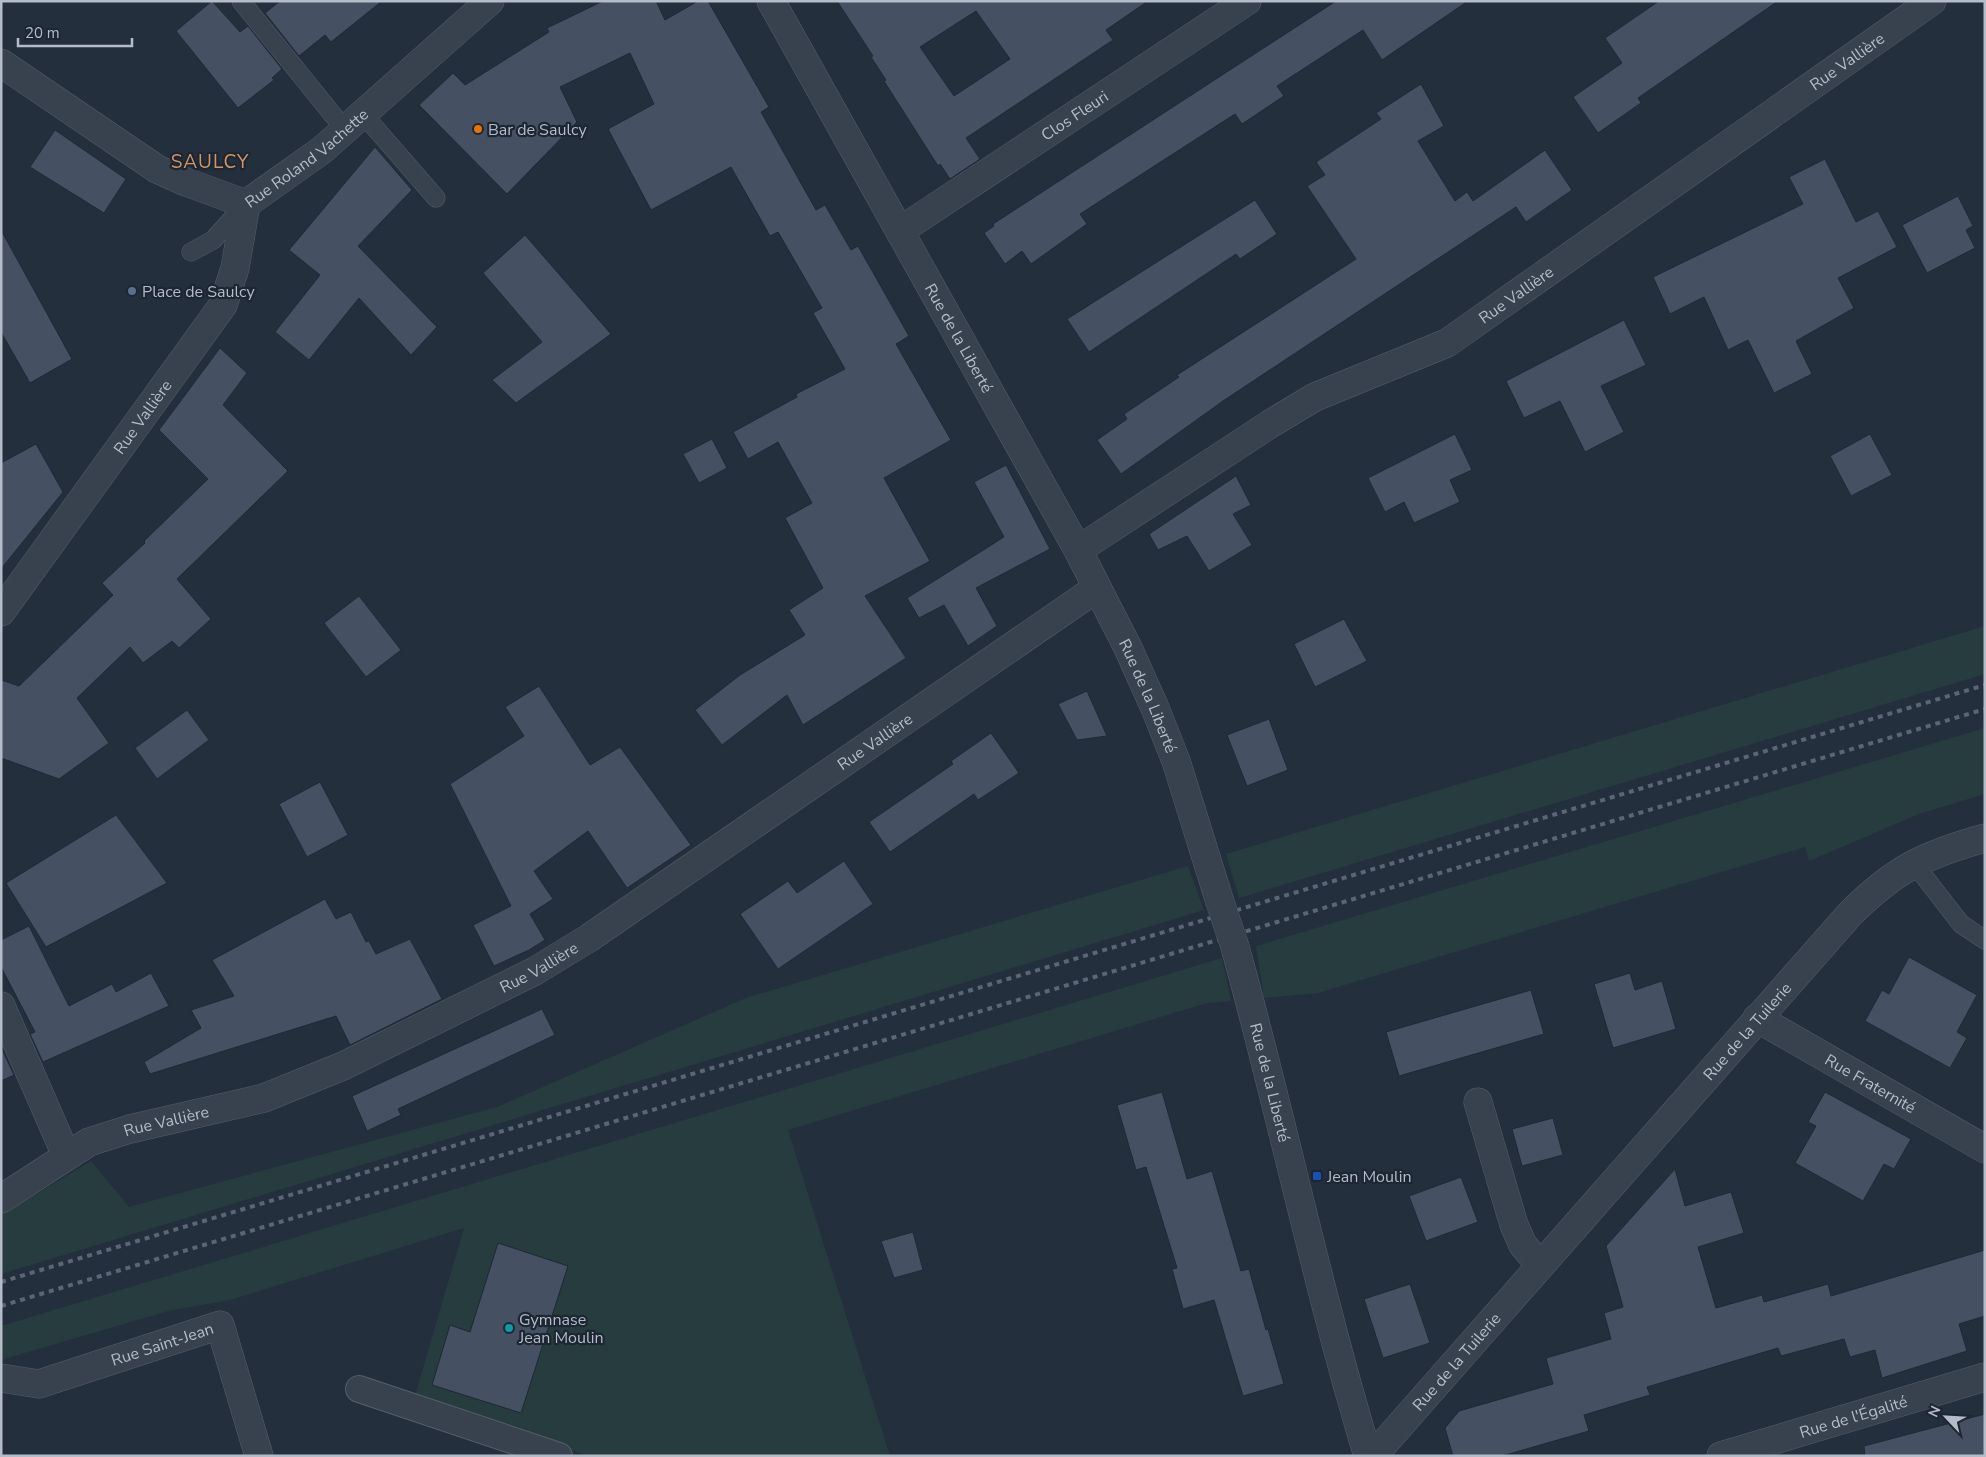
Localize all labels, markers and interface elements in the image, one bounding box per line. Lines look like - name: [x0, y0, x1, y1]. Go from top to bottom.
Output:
- scale bar: [18, 15, 131, 47]
- text: 20 m: [25, 23, 60, 43]
- street label: Rue Vallière: [1806, 28, 1889, 96]
- street label: Clos Fleuri: [1037, 86, 1113, 146]
- street label: Rue Roland Vachette: [241, 104, 373, 213]
- place label: Bar de Saulcy: [488, 119, 588, 141]
- marker: Bar de Saulcy: [472, 123, 484, 135]
- district label: SAULCY: [171, 149, 249, 175]
- street label: Rue Vallière: [1475, 261, 1558, 329]
- street label: Rue de la Liberté: [919, 280, 998, 397]
- place label: Place de Saulcy: [142, 281, 256, 303]
- marker: Place de Saulcy: [126, 285, 138, 297]
- street label: Rue Vallière: [109, 376, 177, 459]
- street label: Rue de la Liberté: [1113, 635, 1182, 756]
- street label: Rue Vallière: [833, 708, 917, 776]
- street label: Rue Vallière: [496, 937, 583, 999]
- street label: Rue de la Tuilerie: [1698, 978, 1797, 1086]
- street label: Rue de la Liberté: [1244, 1021, 1295, 1145]
- street label: Rue Fraternité: [1821, 1049, 1920, 1119]
- street label: Rue Vallière: [121, 1101, 211, 1142]
- place label: Jean Moulin: [1326, 1166, 1411, 1188]
- marker: Jean Moulin: [1311, 1170, 1323, 1182]
- street label: Rue de la Tuilerie: [1408, 1308, 1506, 1416]
- place label: Gymnase Jean Moulin: [518, 1309, 603, 1349]
- street label: Rue Saint-Jean: [108, 1318, 217, 1372]
- marker: Gymnase Jean Moulin: [503, 1322, 515, 1334]
- street label: Rue de l'Égalité: [1797, 1391, 1910, 1444]
- north arrow: [1921, 1392, 1971, 1442]
- text: N: [1924, 1403, 1945, 1420]

